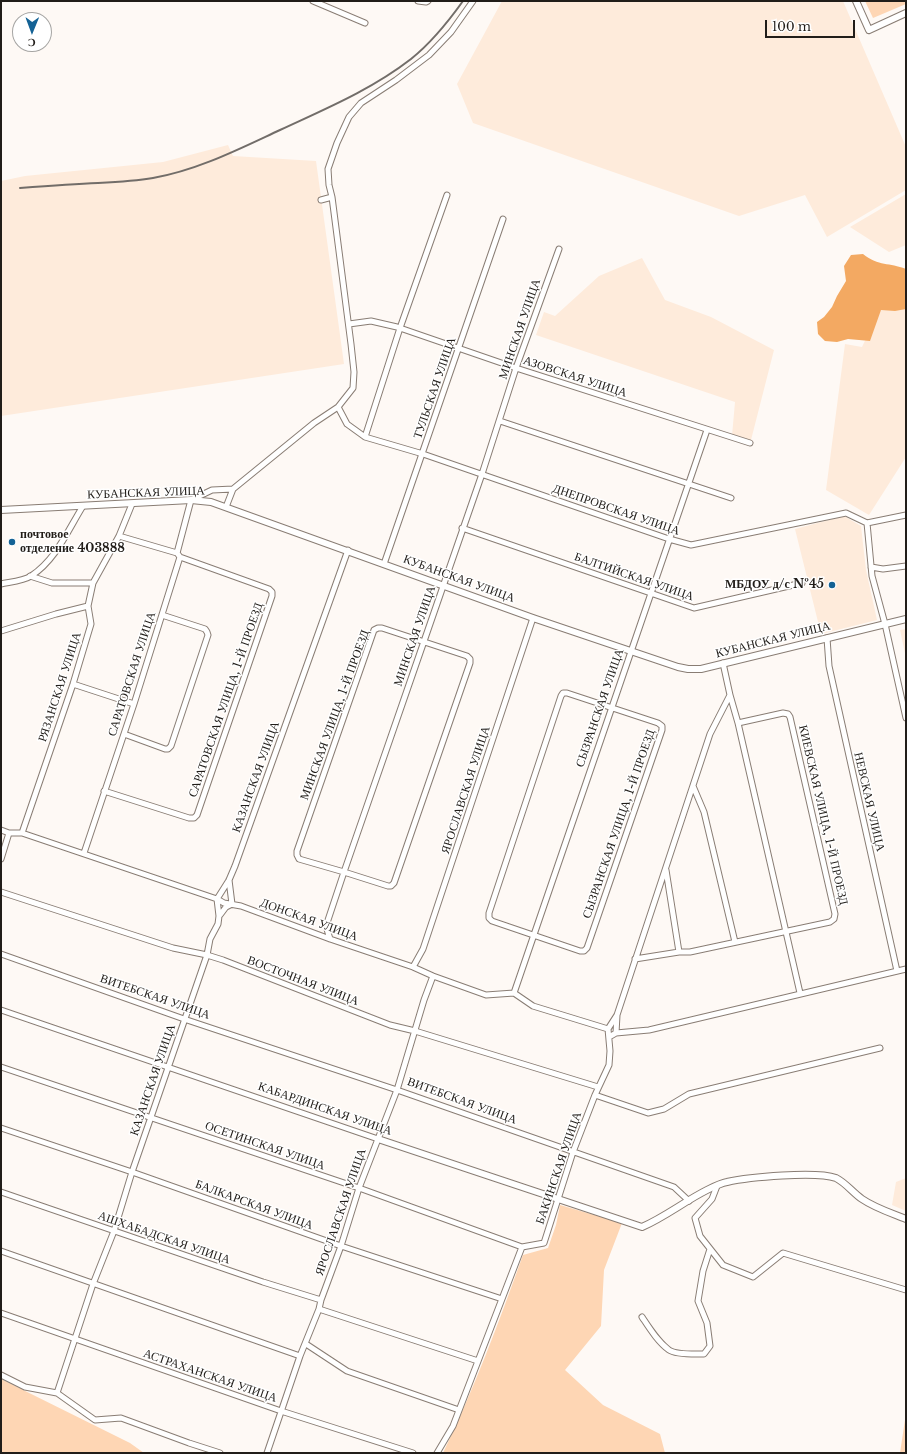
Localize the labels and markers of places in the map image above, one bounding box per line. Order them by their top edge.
place label: почтовое отделение 403888 [20,528,125,556]
marker: почтовое отделение 403888 [7,537,17,547]
place label: МБДОУ д/с №45 [725,578,824,592]
marker: МБДОУ д/с №45 [827,580,837,590]

